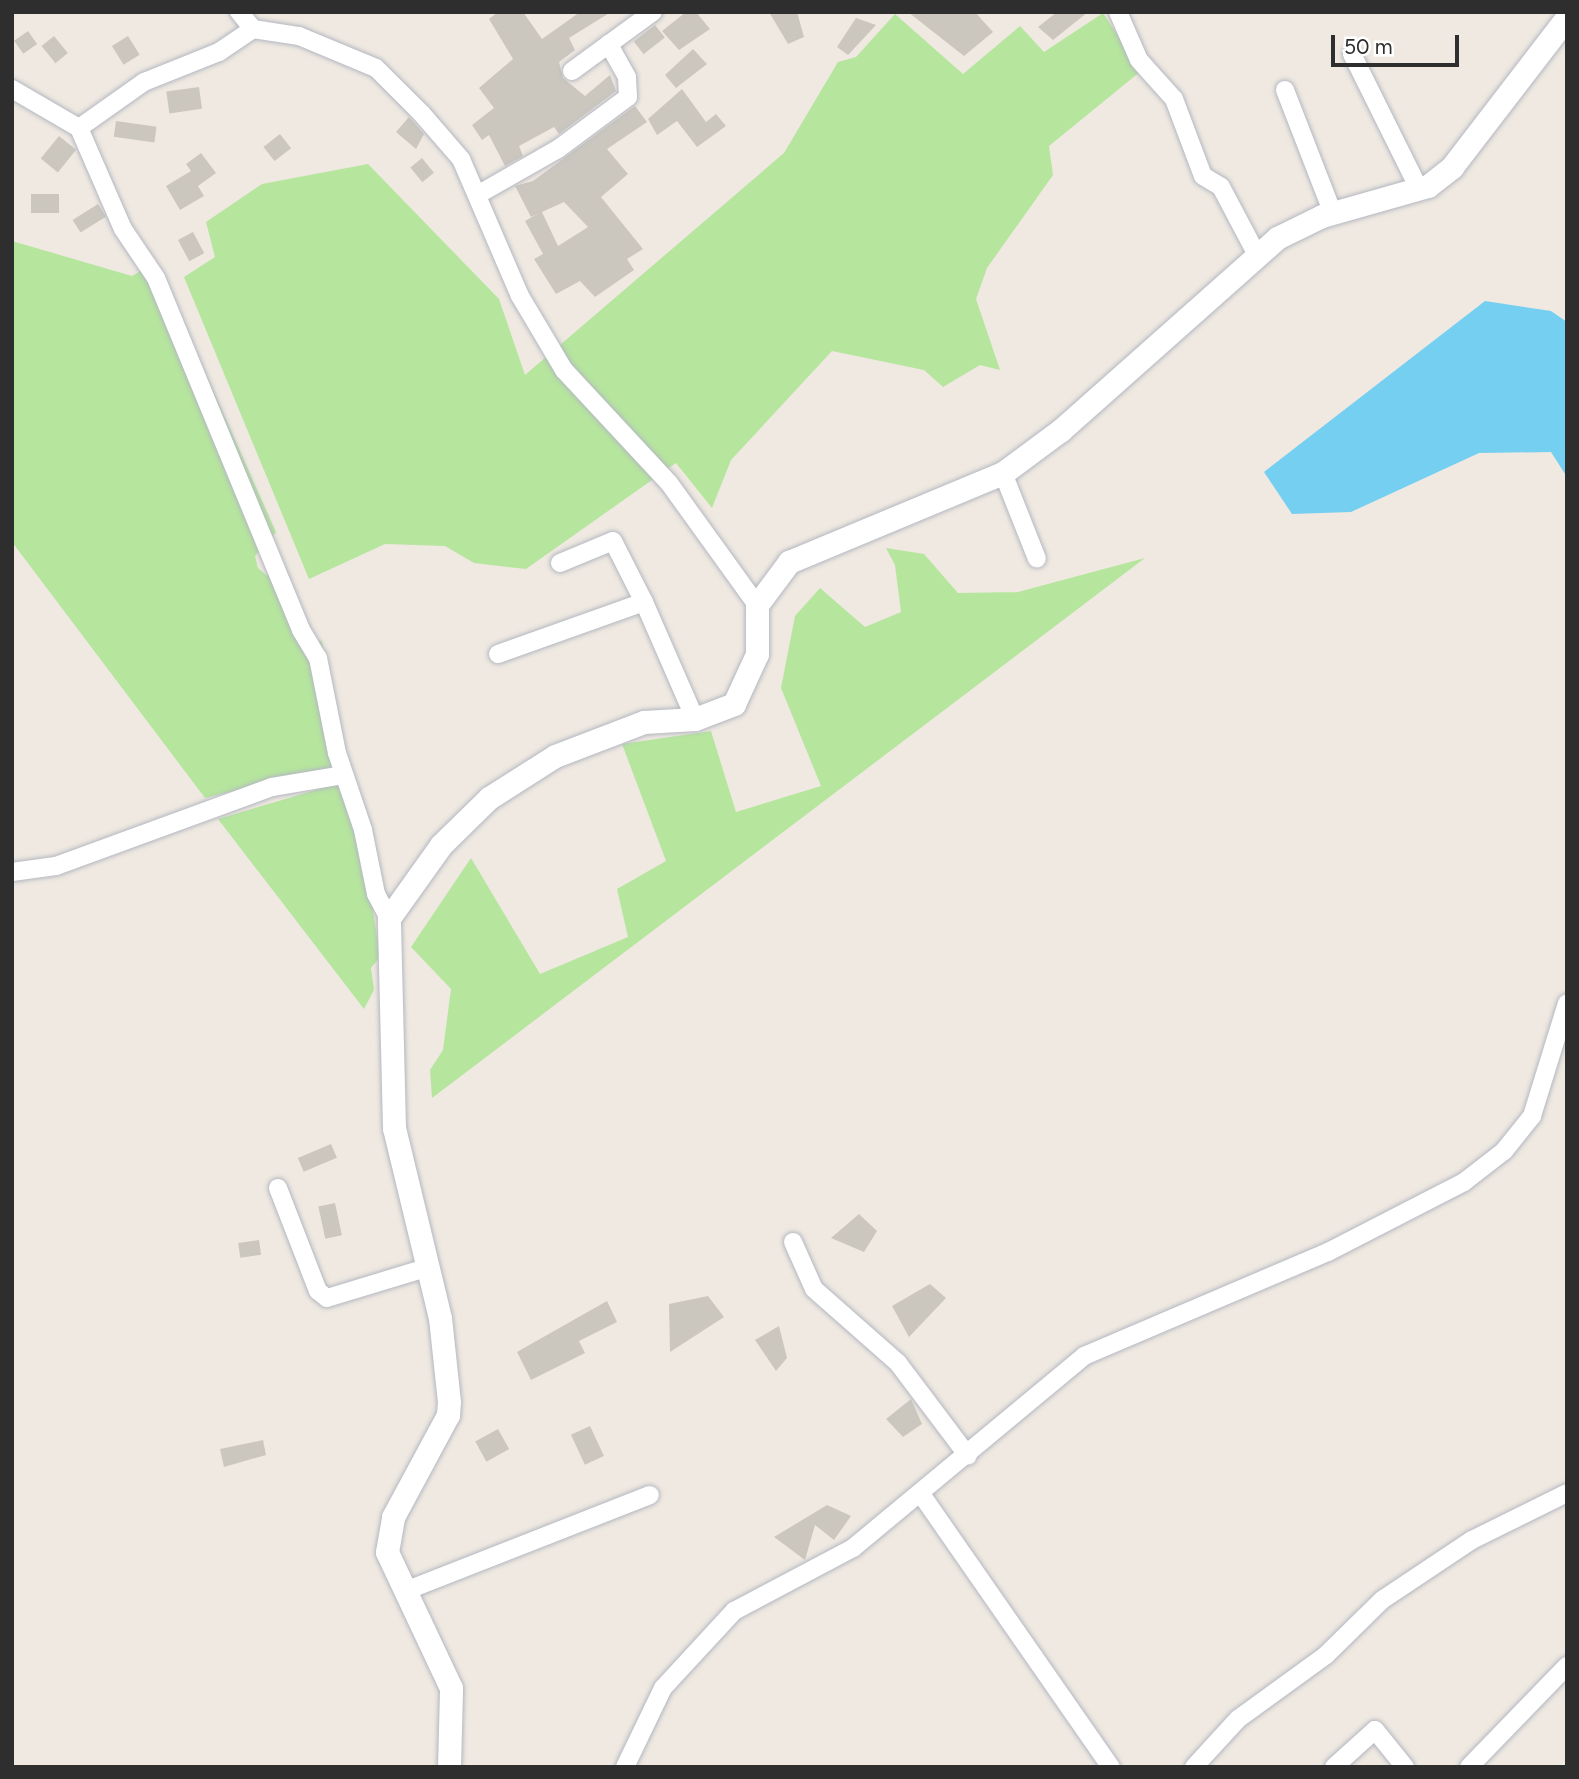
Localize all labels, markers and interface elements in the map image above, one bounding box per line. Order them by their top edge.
scale bar [1334,21,1462,65]
text: 50 m [1344,34,1393,59]

